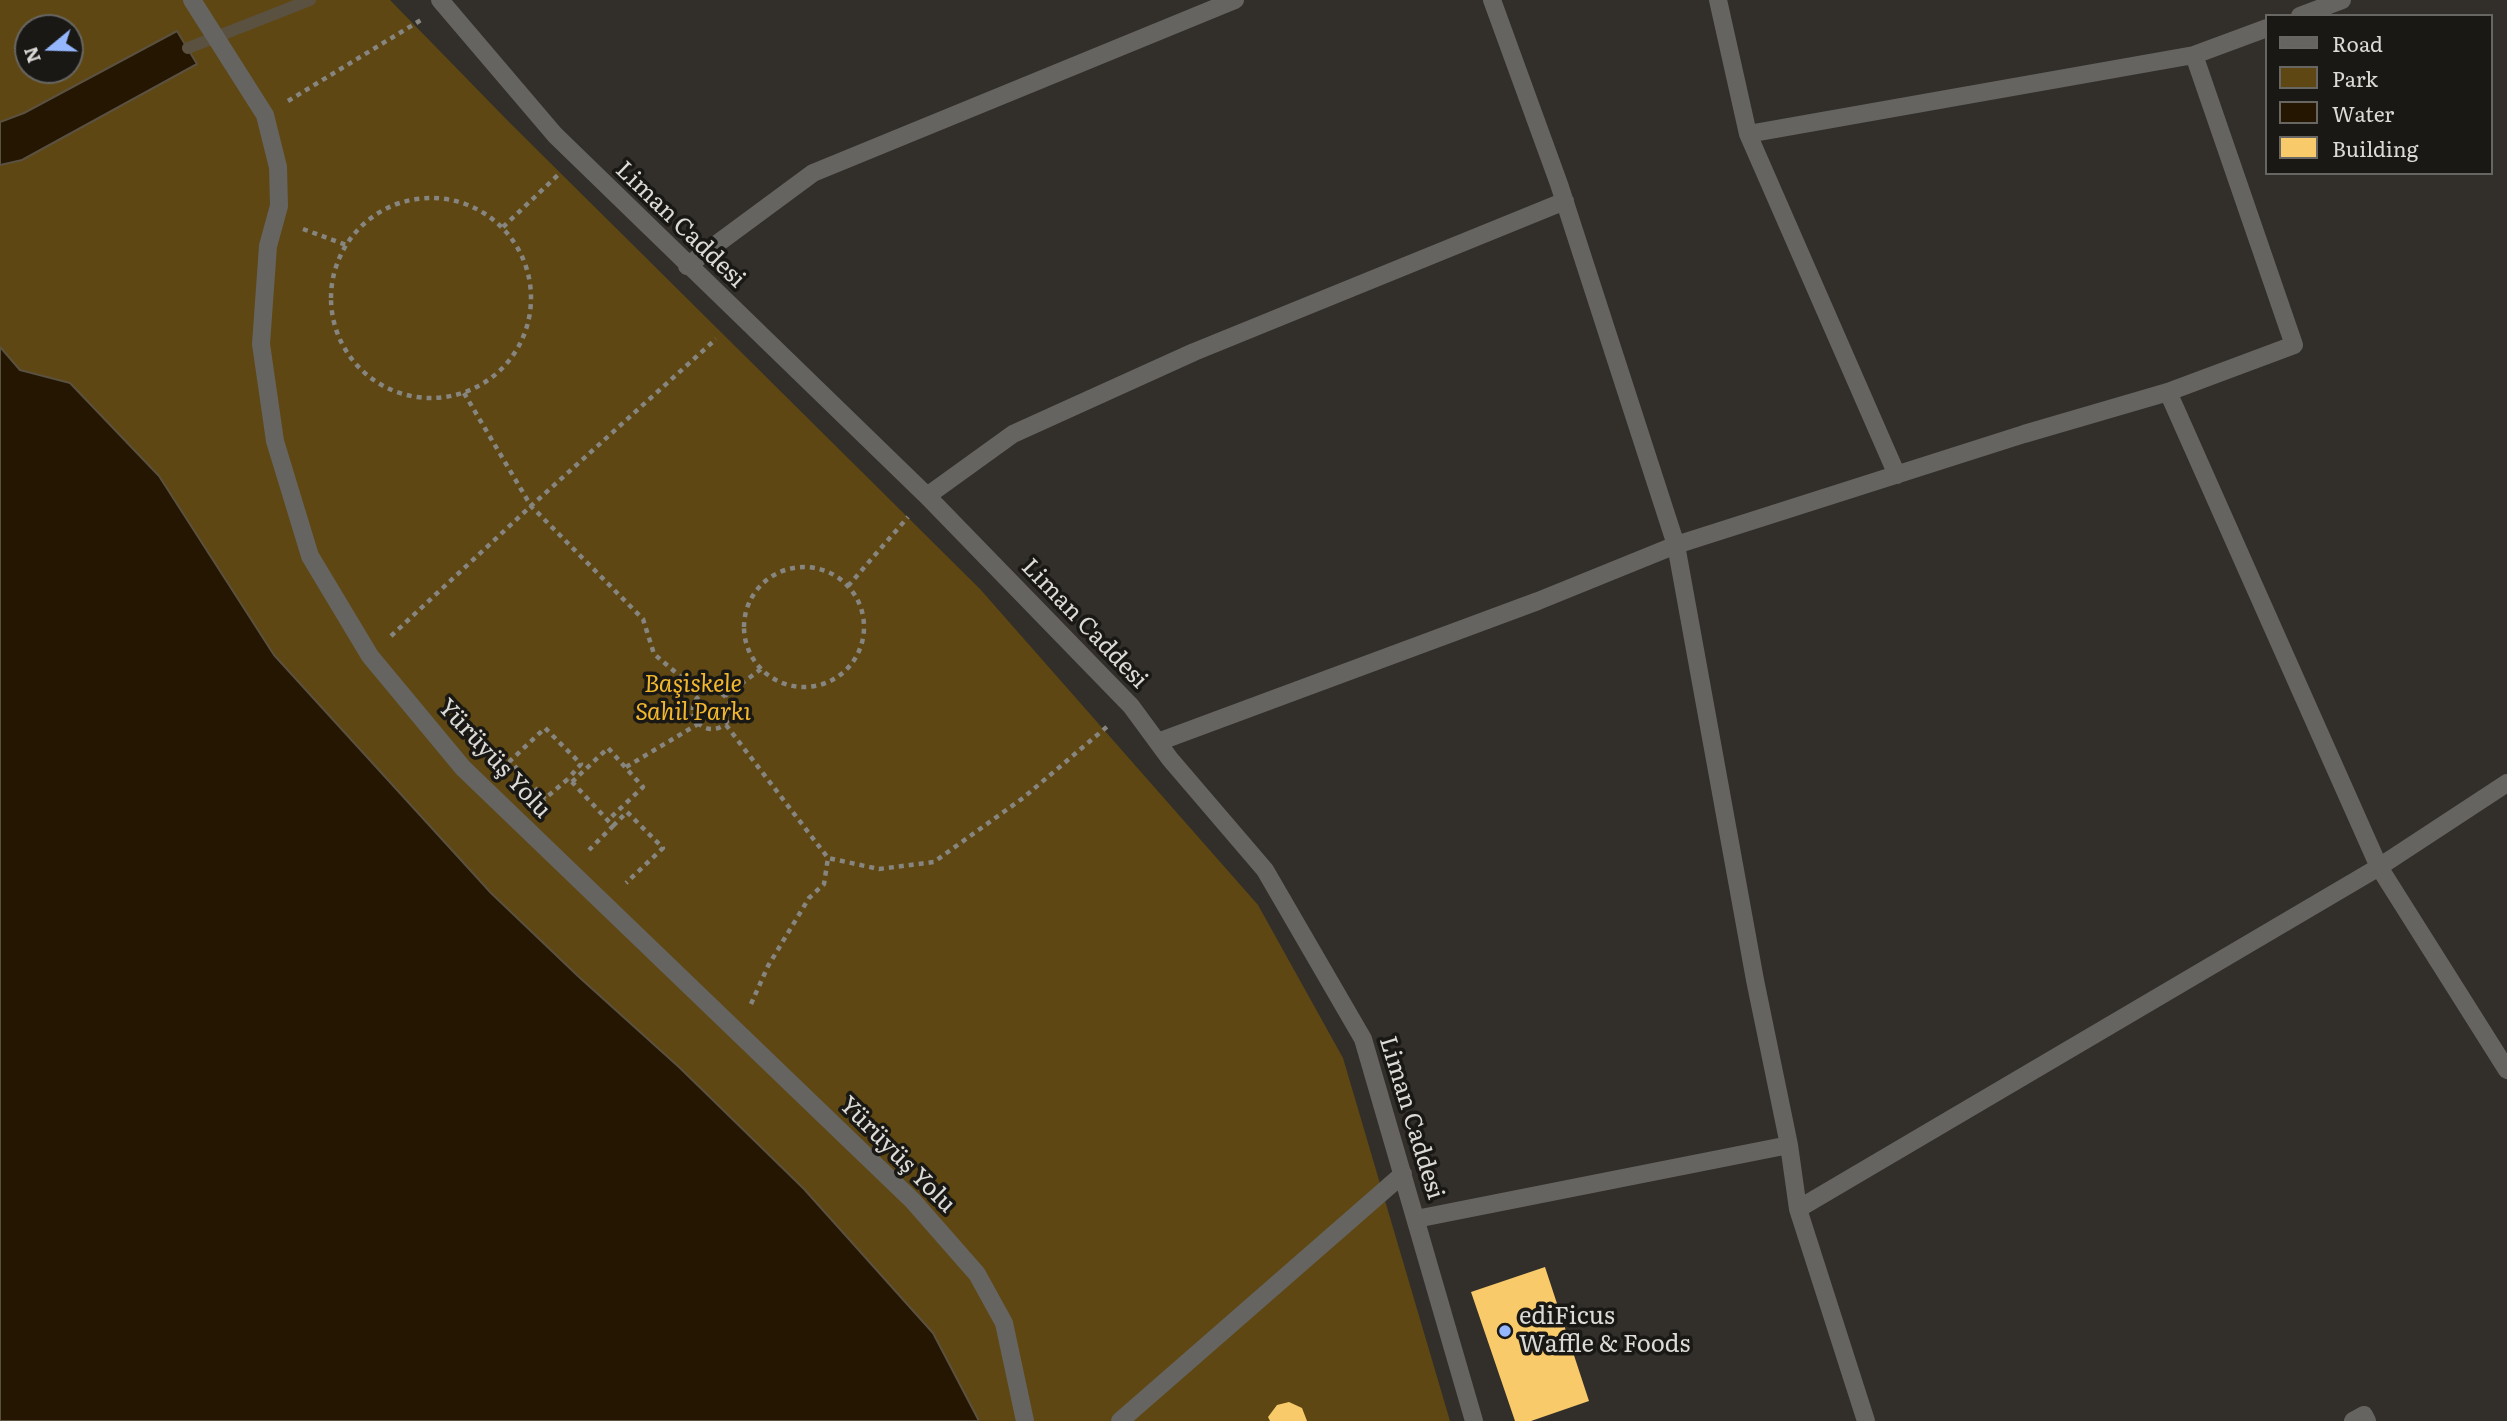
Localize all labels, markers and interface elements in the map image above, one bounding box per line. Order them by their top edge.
north arrow [14,14,84,84]
legend [2266,14,2493,175]
text: Road [2332,27,2383,58]
text: N [15,43,47,67]
text: Park [2332,62,2378,93]
text: Water [2332,97,2394,128]
text: Building [2332,132,2418,163]
street label: Liman Caddesi [609,156,751,294]
street label: Liman Caddesi [1015,553,1153,695]
park label: Başiskele Sahil Parkı [635,671,751,727]
street label: Yürüyüş Yolu [431,693,557,825]
street label: Liman Caddesi [1373,1033,1449,1203]
street label: Yürüyüş Yolu [833,1091,961,1219]
place label: ediFicus Waffle & Foods [1519,1303,1690,1359]
marker: ediFicus Waffle & Foods [1497,1323,1513,1339]

